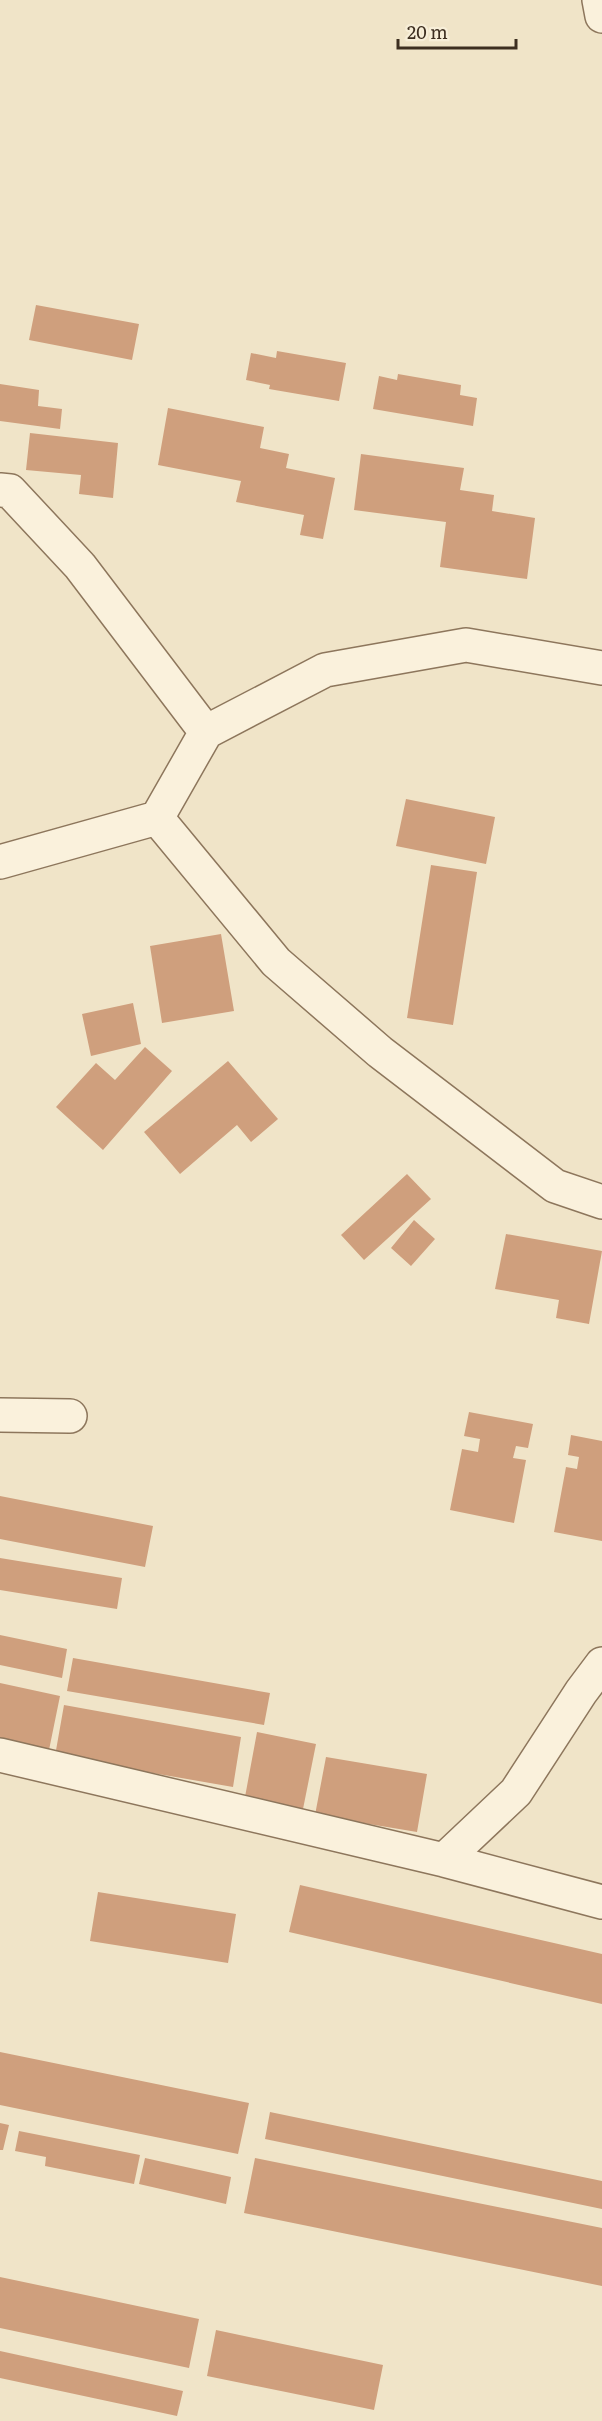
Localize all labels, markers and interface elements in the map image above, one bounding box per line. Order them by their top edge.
scale bar [398,12,516,50]
text: 20 m [407,18,448,45]

